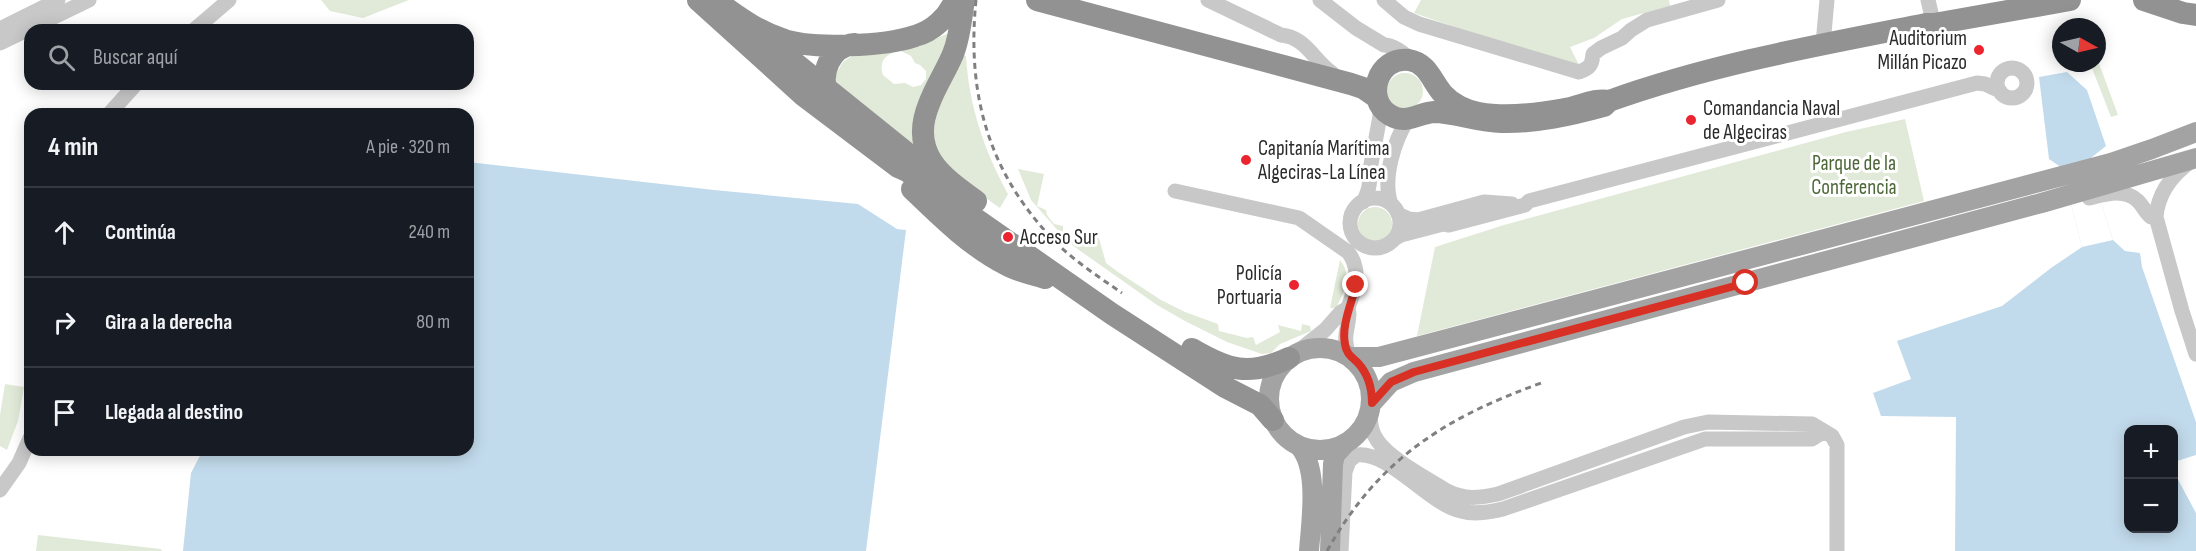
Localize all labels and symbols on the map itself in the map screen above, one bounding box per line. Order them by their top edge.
north arrow [2052,18,2106,72]
place label: Auditorium Millán Picazo [1877,26,1967,75]
marker: Auditorium Millán Picazo [1972,43,1986,57]
place label: Comandancia Naval de Algeciras [1703,96,1840,145]
marker: Comandancia Naval de Algeciras [1684,113,1698,127]
place label: Capitanía Marítima Algeciras-La Línea [1257,136,1390,185]
park label: Parque de la Conferencia [1811,151,1897,200]
marker: Capitanía Marítima Algeciras-La Línea [1239,153,1253,167]
place label: Acceso Sur [1019,225,1098,250]
marker: Acceso Sur [1001,230,1015,244]
place label: Policía Portuaria [1217,261,1282,310]
route start [1732,269,1758,295]
route end [1342,271,1368,297]
marker: Policía Portuaria [1287,278,1301,292]

